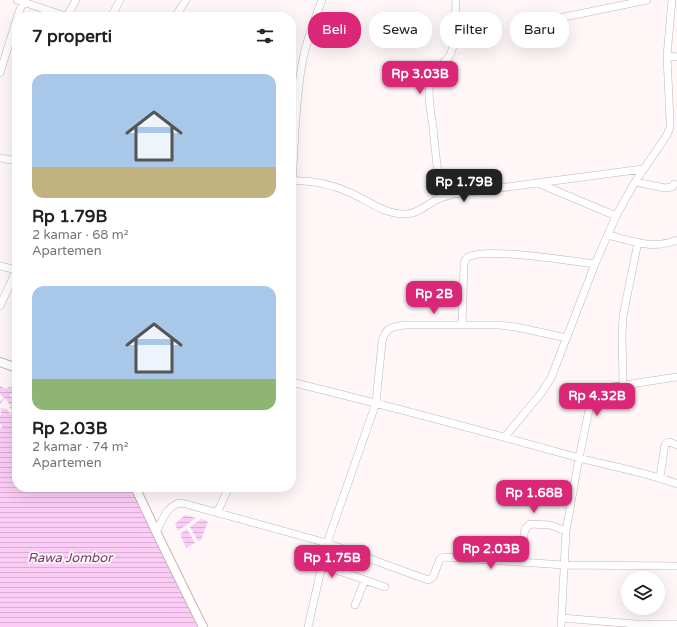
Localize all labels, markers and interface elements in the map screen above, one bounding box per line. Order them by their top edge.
chip: Beli [308,12,361,48]
chip: Sewa [369,12,432,48]
chip: Filter [440,12,502,48]
chip: Baru [510,12,569,48]
icon: filters [254,25,276,47]
text: 7 properti [32,26,112,47]
pin: Rp 3.03B [379,61,461,95]
text: Rp 3.03B [391,66,449,82]
icon: home [118,100,190,172]
pin: Rp 1.79B [423,169,505,203]
text: Rp 1.79B [435,174,493,190]
text: Rp 1.79B [32,206,107,227]
text: 2 kamar · 68 m² [32,227,129,243]
text: Apartemen [32,243,102,259]
pin: Rp 2B [406,281,462,315]
text: Rp 2B [415,286,453,302]
icon: home [118,312,190,384]
pin: Rp 4.32B [556,383,638,417]
text: Rp 4.32B [568,388,626,404]
text: Rp 2.03B [32,418,107,439]
text: 2 kamar · 74 m² [32,439,129,455]
text: Apartemen [32,455,102,471]
pin: Rp 1.68B [493,480,575,514]
text: Rp 1.68B [505,485,563,501]
pin: Rp 2.03B [450,536,532,570]
text: Rp 2.03B [462,541,520,557]
pin: Rp 1.75B [291,545,373,579]
water label: Rawa Jombor [28,550,114,566]
text: Rp 1.75B [303,550,361,566]
map controls [621,571,665,615]
button: layers [621,571,665,615]

